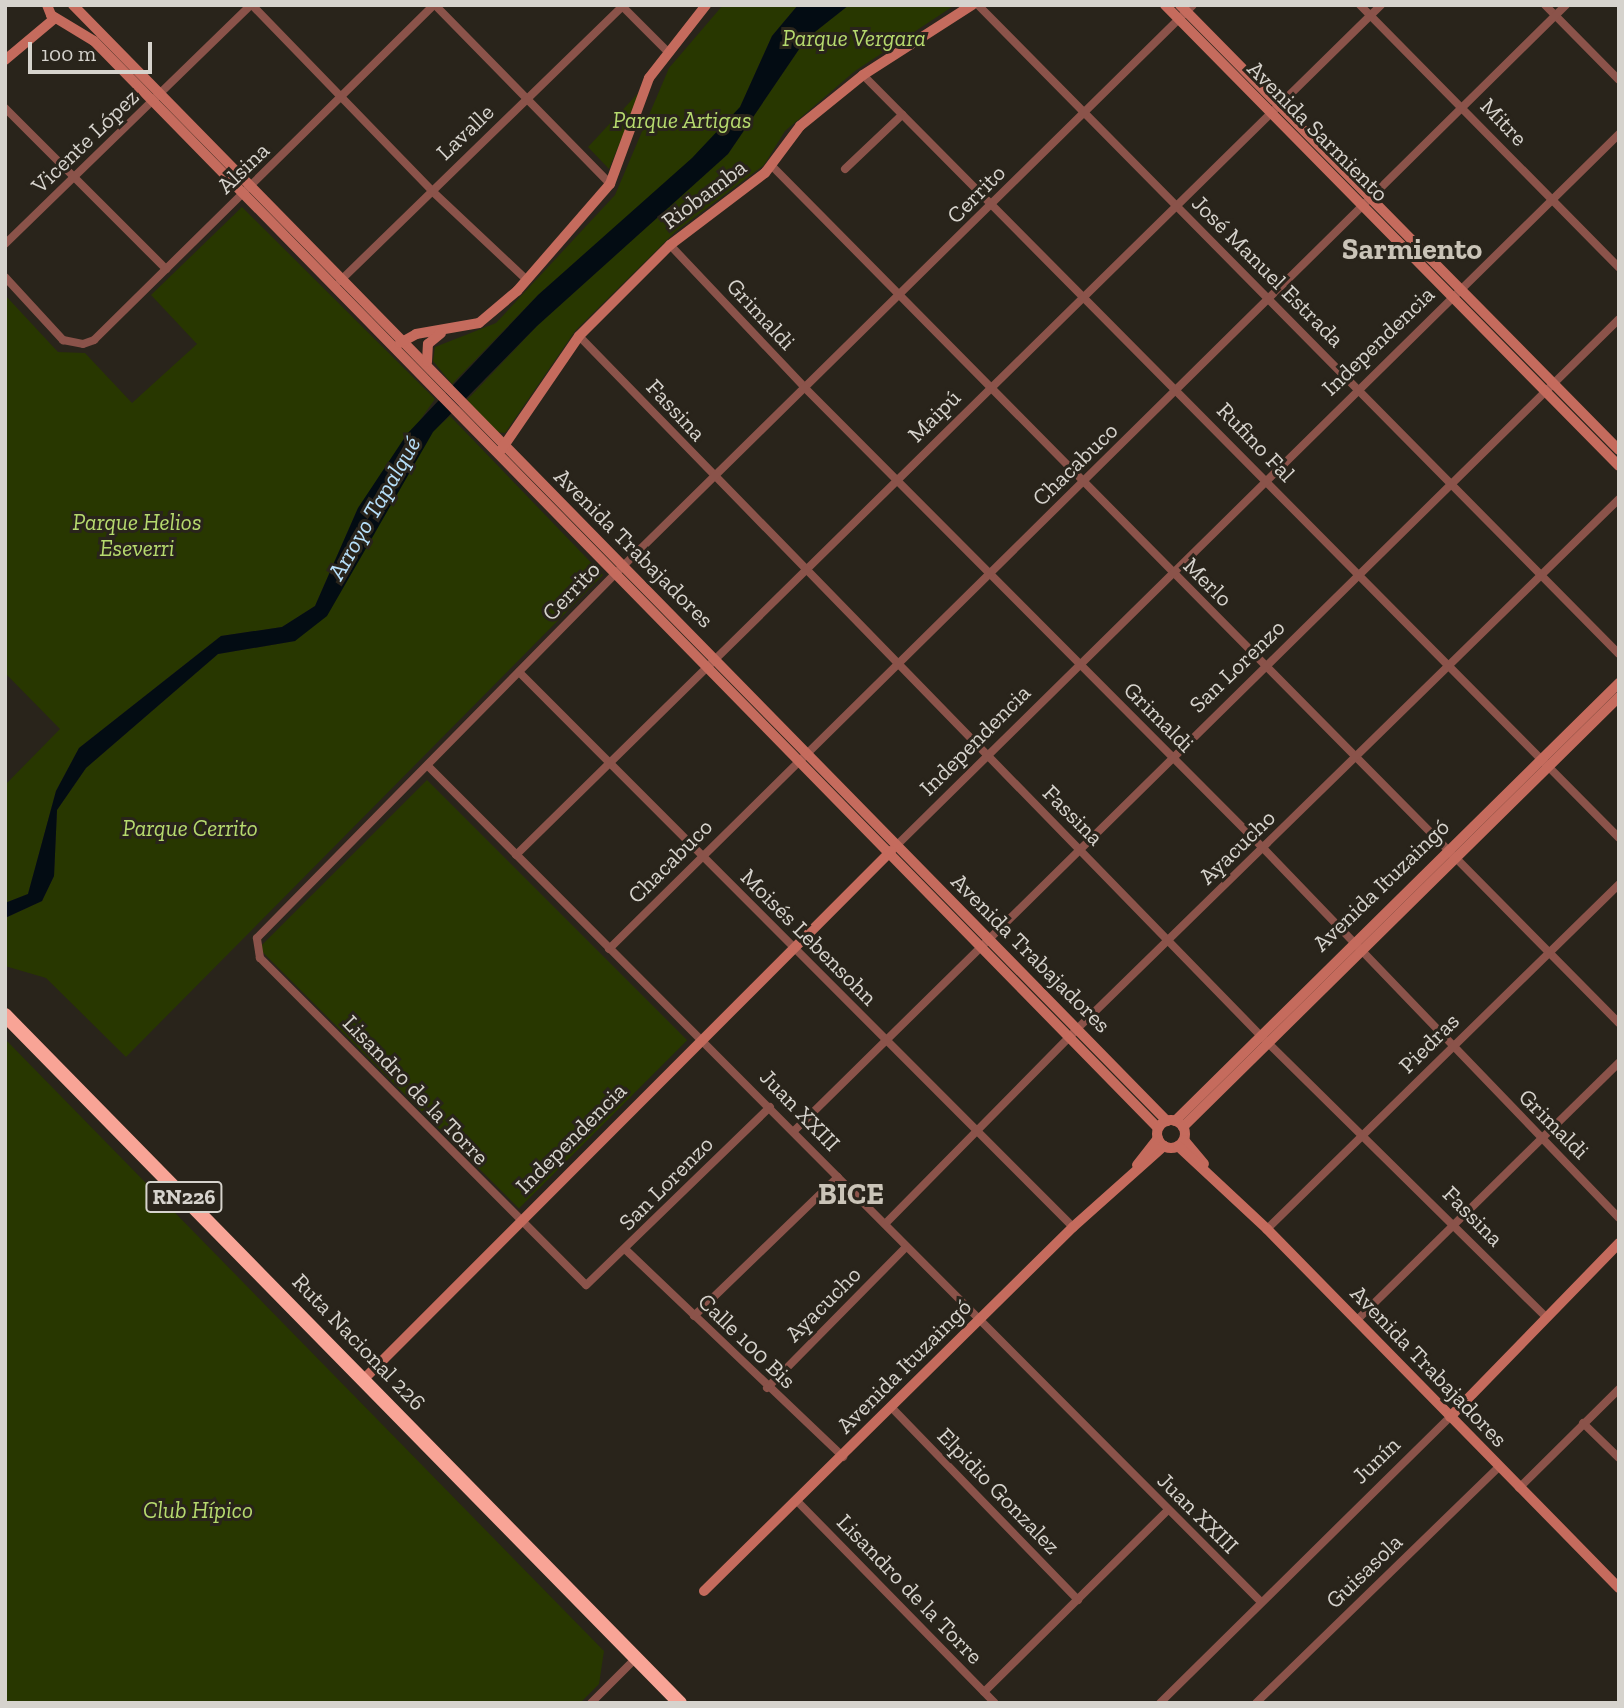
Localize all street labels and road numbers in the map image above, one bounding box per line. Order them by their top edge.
street label: Avenida Sarmiento [1242,55,1394,207]
street label: Vicente López [26,83,144,199]
street label: Mitre [1475,92,1533,152]
street label: Lavalle [431,98,499,166]
street label: Alsina [211,137,275,199]
street label: Riobamba [656,153,752,235]
street label: Cerrito [941,159,1011,229]
street label: José Manuel Estrada [1186,189,1350,353]
street label: Grimaldi [721,272,801,356]
street label: Independencia [1316,281,1440,401]
street label: Fassina [640,373,712,447]
street label: Maipú [902,384,966,448]
street label: Rufino Fal [1211,396,1301,488]
street label: Chacabuco [1027,416,1123,512]
street label: Avenida Trabajadores [548,462,720,634]
street label: Merlo [1178,552,1238,612]
street label: Cerrito [536,556,606,626]
street label: San Lorenzo [1183,614,1291,718]
street label: Grimaldi [1118,676,1200,758]
street label: Independencia [914,679,1036,801]
street label: Fassina [1037,779,1109,851]
street label: Ayacucho [1193,804,1281,890]
street label: Chacabuco [622,813,718,909]
street label: Avenida Ituzaingó [1307,813,1455,957]
street label: Moisés Lebensohn [735,863,883,1011]
street label: Avenida Trabajadores [945,867,1117,1039]
street label: Piedras [1393,1007,1465,1079]
street label: Lisandro de la Torre [337,1009,495,1171]
street label: Juan XXIII [754,1063,846,1157]
street label: Independencia [510,1077,632,1199]
street label: Grimaldi [1513,1083,1595,1165]
street label: San Lorenzo [613,1130,719,1236]
road number: RN226 [144,1180,224,1214]
street label: Fassina [1437,1180,1509,1252]
street label: Ayacucho [779,1260,867,1348]
street label: Ruta Nacional 226 [287,1268,431,1416]
street label: Avenida Trabajadores [1345,1279,1513,1453]
street label: Calle 100 Bis [692,1288,802,1394]
street label: Avenida Ituzaingó [831,1293,977,1439]
street label: Elpidio Gonzalez [932,1422,1066,1560]
street label: Junín [1346,1431,1406,1489]
street label: Juan XXIII [1152,1467,1244,1559]
street label: Lisandro de la Torre [831,1508,989,1670]
street label: Guisasola [1320,1528,1408,1614]

